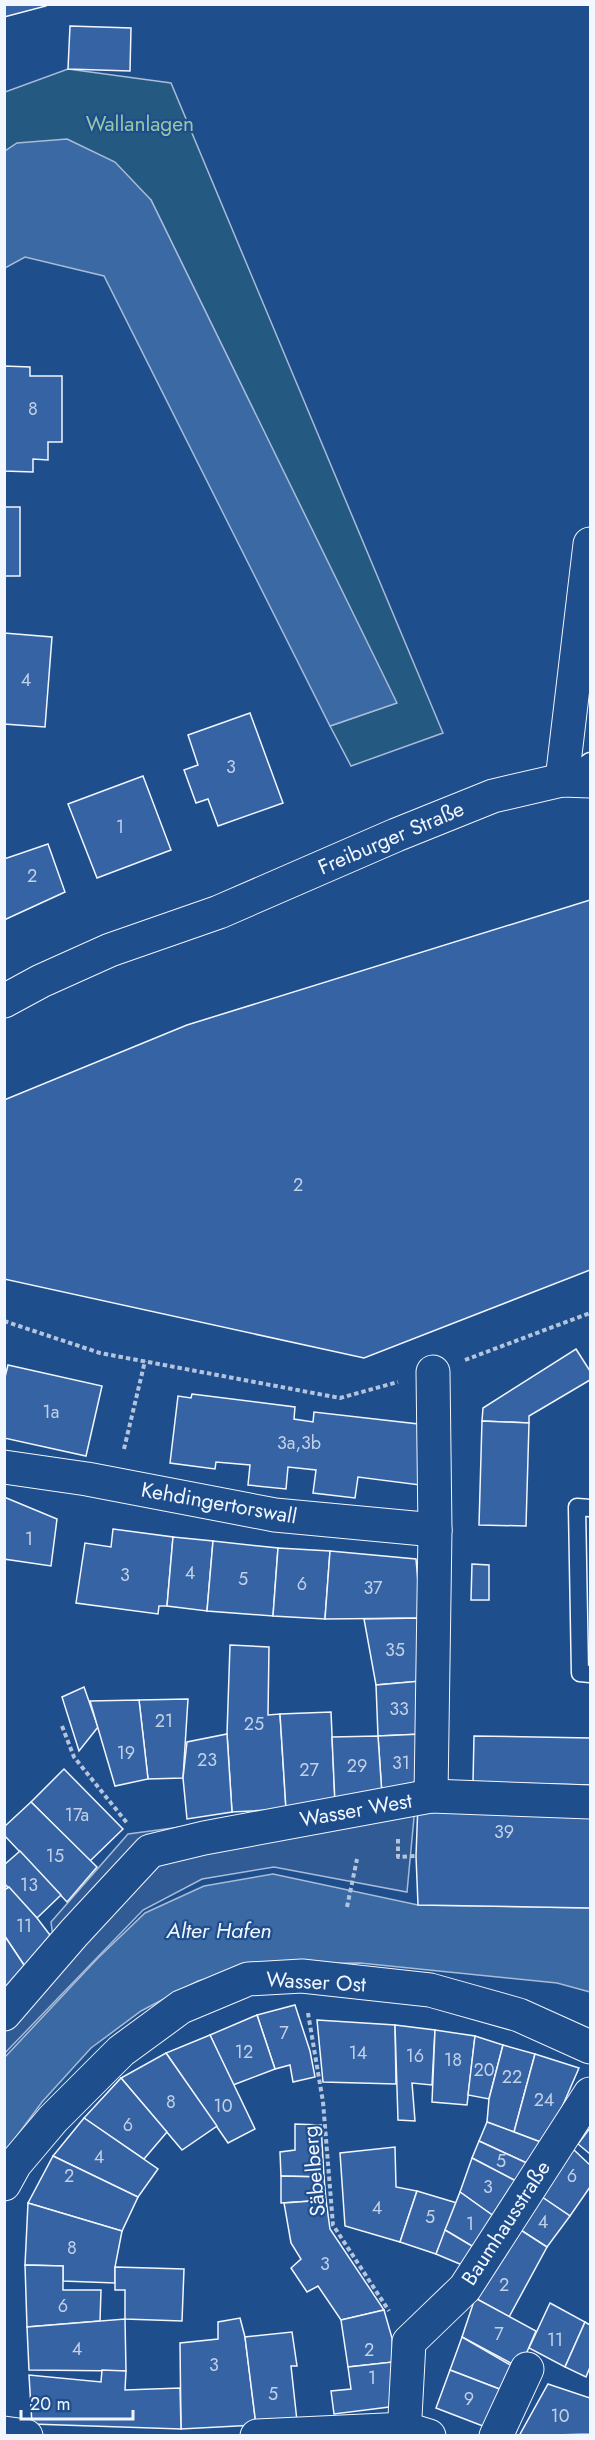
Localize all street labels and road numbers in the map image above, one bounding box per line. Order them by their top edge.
street label: Freiburger Straße [313,794,469,882]
street label: Kehdingertorswall [139,1475,299,1531]
street label: Wasser West [298,1785,414,1835]
street label: Wasser Ost [265,1964,367,2000]
street label: Säbelberg [295,2124,333,2218]
street label: Baumhausstraße [454,2155,558,2291]

